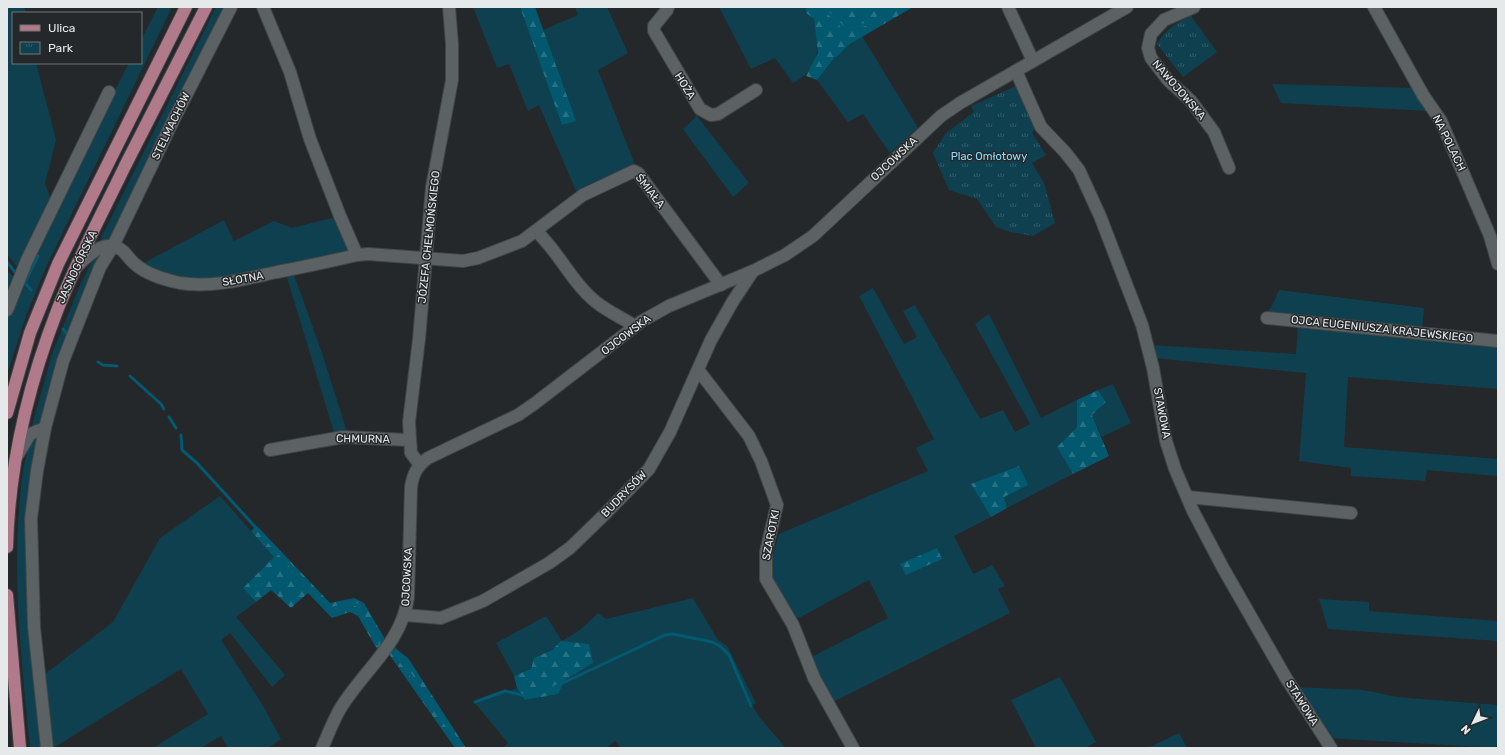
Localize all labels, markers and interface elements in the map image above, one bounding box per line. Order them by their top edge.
legend [12,12,142,64]
text: Ulica [48,21,75,35]
text: Park [48,41,74,55]
street label: NAWOJOWSKA [1150,58,1209,123]
street label: HOŻA [672,70,699,102]
street label: STELMACHÓW [149,90,193,162]
street label: NA POLACH [1430,113,1468,173]
street label: OJCOWSKA [868,134,920,184]
park label: Plac Omłotowy [951,150,1027,163]
street label: JÓZEFA CHEŁMOŃSKIEGO [416,170,442,304]
street label: ŚMIAŁA [633,171,668,211]
street label: JASNOGÓRSKA [54,228,100,306]
street label: SŁOTNA [221,269,265,289]
street label: OJCOWSKA [599,312,654,358]
street label: OJCA EUGENIUSZA KRAJEWSKIEGO [1290,313,1474,345]
street label: STAWOWA [1151,387,1173,440]
street label: CHMURNA [336,432,391,446]
street label: BUDRYSÓW [599,468,649,520]
street label: SZAROTKI [760,509,782,561]
street label: OJCOWSKA [399,547,415,607]
street label: STAWOWA [1283,678,1321,729]
north arrow [1453,703,1493,743]
text: N [1459,722,1474,737]

